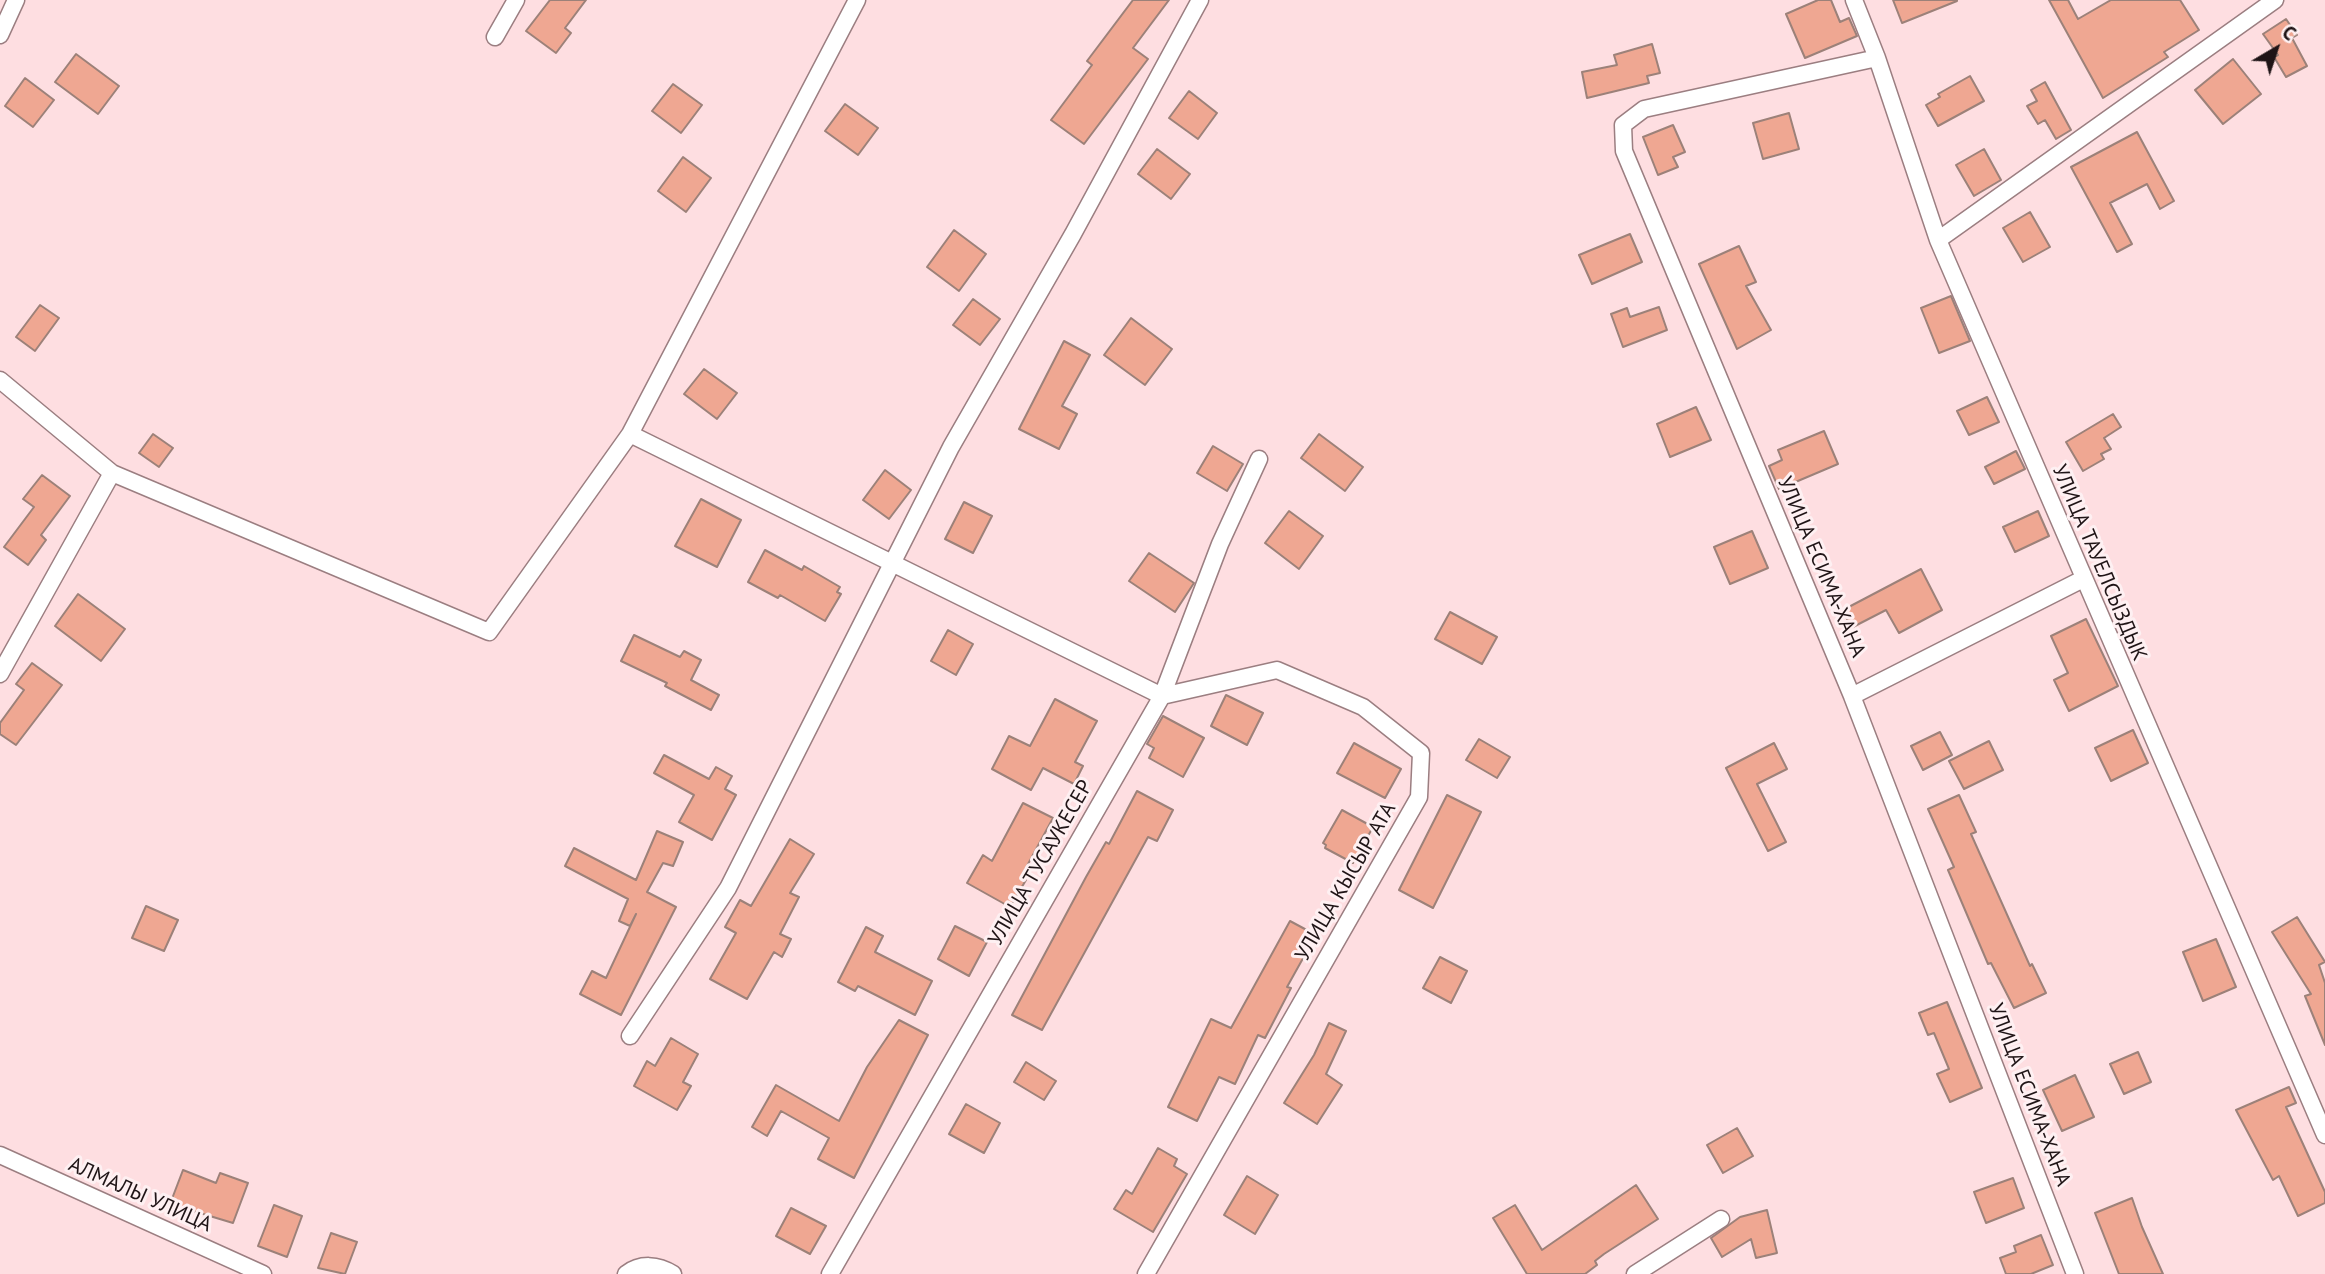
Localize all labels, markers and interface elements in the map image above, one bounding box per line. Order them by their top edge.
north arrow [2241,14,2311,84]
text: С [2278,20,2301,45]
street label: УЛИЦА ТАУЕЛСЫЗДЫК [2046,461,2152,665]
street label: УЛИЦА ЕСИМА-ХАНА [1772,473,1870,661]
street label: УЛИЦА ТУСАУКЕСЕР [983,776,1099,950]
street label: УЛИЦА КЫСЫР АТА [1290,798,1402,966]
street label: УЛИЦА ЕСИМА-ХАНА [1983,1000,2075,1190]
street label: АЛМАЛЫ УЛИЦА [65,1152,215,1238]

